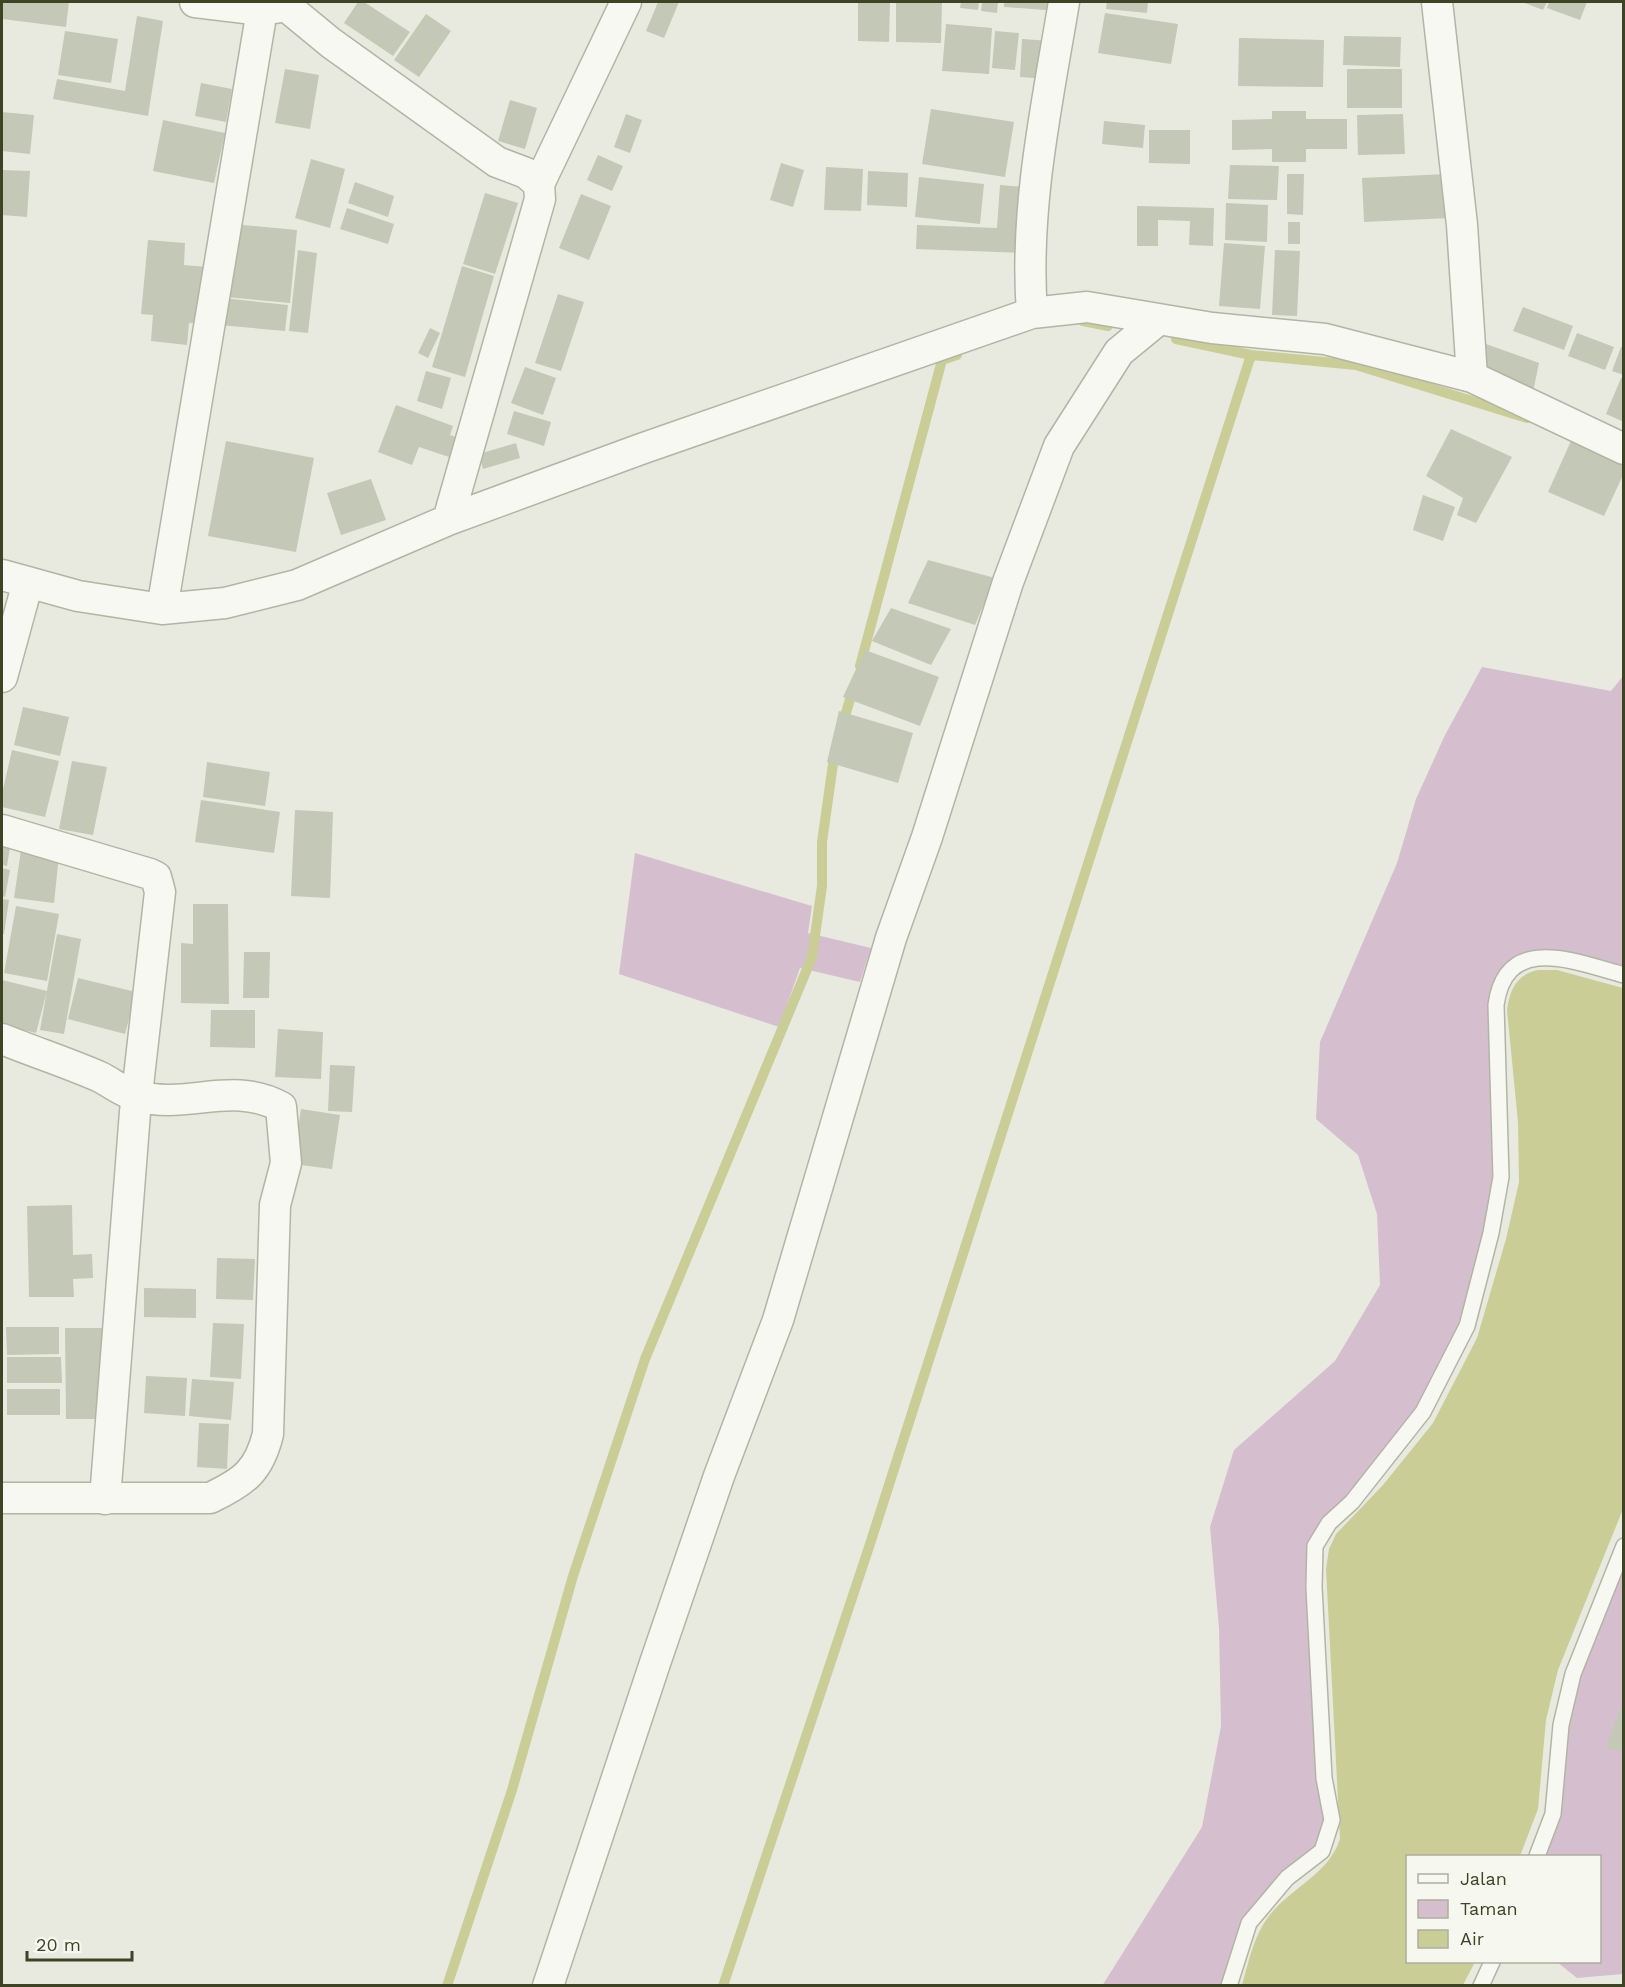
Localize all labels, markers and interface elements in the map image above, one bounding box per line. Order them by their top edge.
legend [1406,1855,1601,1963]
text: Jalan [1460,1868,1507,1889]
text: Taman [1460,1898,1518,1919]
scale bar [27,1924,132,1962]
text: Air [1460,1928,1484,1949]
text: 20 m [36,1934,81,1955]

